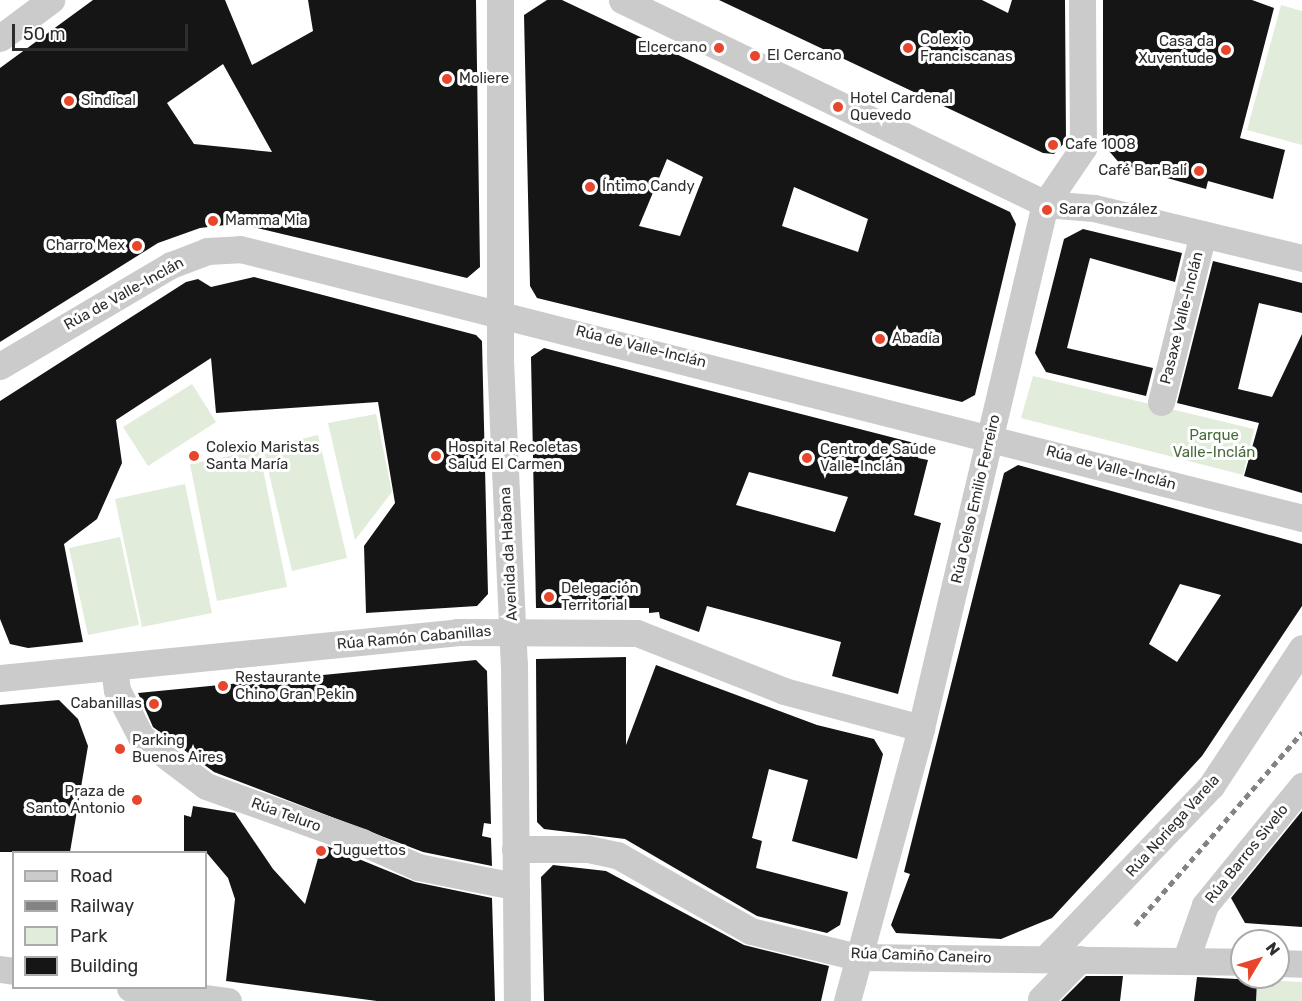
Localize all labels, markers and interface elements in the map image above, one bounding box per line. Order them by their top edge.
scale bar [15,12,190,50]
text: 50 m [23,23,66,45]
place label: Colexio Franciscanas [920,30,1013,65]
place label: Casa da Xuventude [1138,32,1214,67]
place label: Elcercano [638,39,707,57]
marker: Elcercano [712,41,726,55]
marker: Colexio Franciscanas [901,41,915,55]
marker: Casa da Xuventude [1219,43,1233,57]
place label: El Cercano [767,47,842,65]
marker: El Cercano [748,49,762,63]
place label: Moliere [459,70,509,88]
marker: Moliere [440,72,454,86]
place label: Hotel Cardenal Quevedo [850,89,953,124]
place label: Sindical [81,92,136,110]
marker: Sindical [62,94,76,108]
marker: Hotel Cardenal Quevedo [831,100,845,114]
place label: Cafe 1008 [1065,136,1136,154]
marker: Cafe 1008 [1046,138,1060,152]
place label: Café Bar Bali [1098,162,1187,180]
marker: Café Bar Bali [1192,164,1206,178]
place label: Íntimo Candy [602,178,695,196]
marker: Íntimo Candy [583,180,597,194]
place label: Sara González [1059,201,1158,219]
marker: Sara González [1040,203,1054,217]
place label: Mamma Mia [225,212,308,230]
marker: Mamma Mia [206,214,220,228]
place label: Charro Mex [46,237,125,255]
marker: Charro Mex [130,239,144,253]
street label: Pasaxe Valle-Inclán [1157,250,1207,386]
street label: Rúa de Valle-Inclán [61,254,187,334]
street label: Rúa de Valle-Inclán [574,322,708,372]
place label: Abadía [892,330,940,348]
marker: Abadía [873,332,887,346]
street label: Rúa Celso Emilio Ferreiro [948,413,1004,585]
park label: Parque Valle-Inclán [1173,426,1255,461]
place label: Colexio Maristas Santa María [206,438,319,473]
place label: Hospital Recoletas Salud El Carmen [448,438,578,473]
place label: Centro de Saúde Valle-Inclán [820,440,936,475]
street label: Rúa de Valle-Inclán [1044,442,1178,494]
marker: Colexio Maristas Santa María [187,449,201,463]
marker: Hospital Recoletas Salud El Carmen [429,449,443,463]
marker: Centro de Saúde Valle-Inclán [798,449,816,467]
street label: Avenida da Habana [497,487,521,621]
place label: Delegación Territorial [561,579,639,614]
marker: Delegación Territorial [542,590,556,604]
street label: Rúa Ramón Cabanillas [336,622,492,654]
place label: Restaurante Chino Gran Pekin [235,668,354,703]
marker: Restaurante Chino Gran Pekin [216,679,230,693]
place label: Cabanillas [71,695,142,713]
marker: Cabanillas [147,697,161,711]
place label: Parking Buenos Aires [132,731,224,766]
marker: Parking Buenos Aires [113,742,127,756]
street label: Rúa Noriega Varela [1122,771,1224,881]
place label: Praza de Santo Antonio [25,782,125,817]
marker: Praza de Santo Antonio [130,793,144,807]
street label: Rúa Teluro [248,794,324,836]
street label: Rúa Barros Sivelo [1202,801,1292,907]
place label: Juguettos [333,842,406,860]
marker: Juguettos [314,844,328,858]
legend [12,851,207,989]
text: Road [70,865,113,887]
text: Railway [70,895,134,917]
text: Park [70,925,107,947]
north arrow [1230,929,1290,989]
text: N [1262,938,1284,959]
street label: Rúa Camiño Caneiro [850,945,992,967]
text: Building [70,955,138,977]

